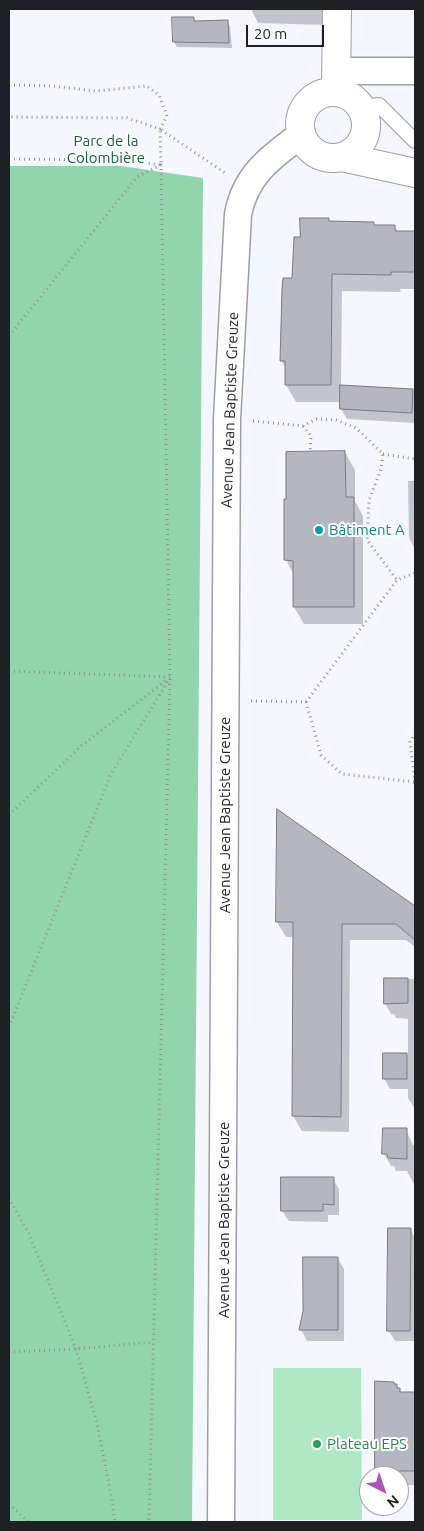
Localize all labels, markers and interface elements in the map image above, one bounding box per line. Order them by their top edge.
scale bar [249,15,326,47]
text: 20 m [254,25,287,42]
park label: Parc de la Colombière [67,132,145,167]
street label: Avenue Jean Baptiste Greuze [218,312,242,508]
place label: Bâtiment A [329,521,405,539]
marker: Bâtiment A [313,524,325,536]
street label: Avenue Jean Baptiste Greuze [216,717,234,913]
street label: Avenue Jean Baptiste Greuze [215,1122,233,1318]
place label: Plateau EPS [327,1435,407,1453]
marker: Plateau EPS [311,1438,323,1450]
north arrow [359,1466,409,1516]
text: N [384,1492,402,1511]

